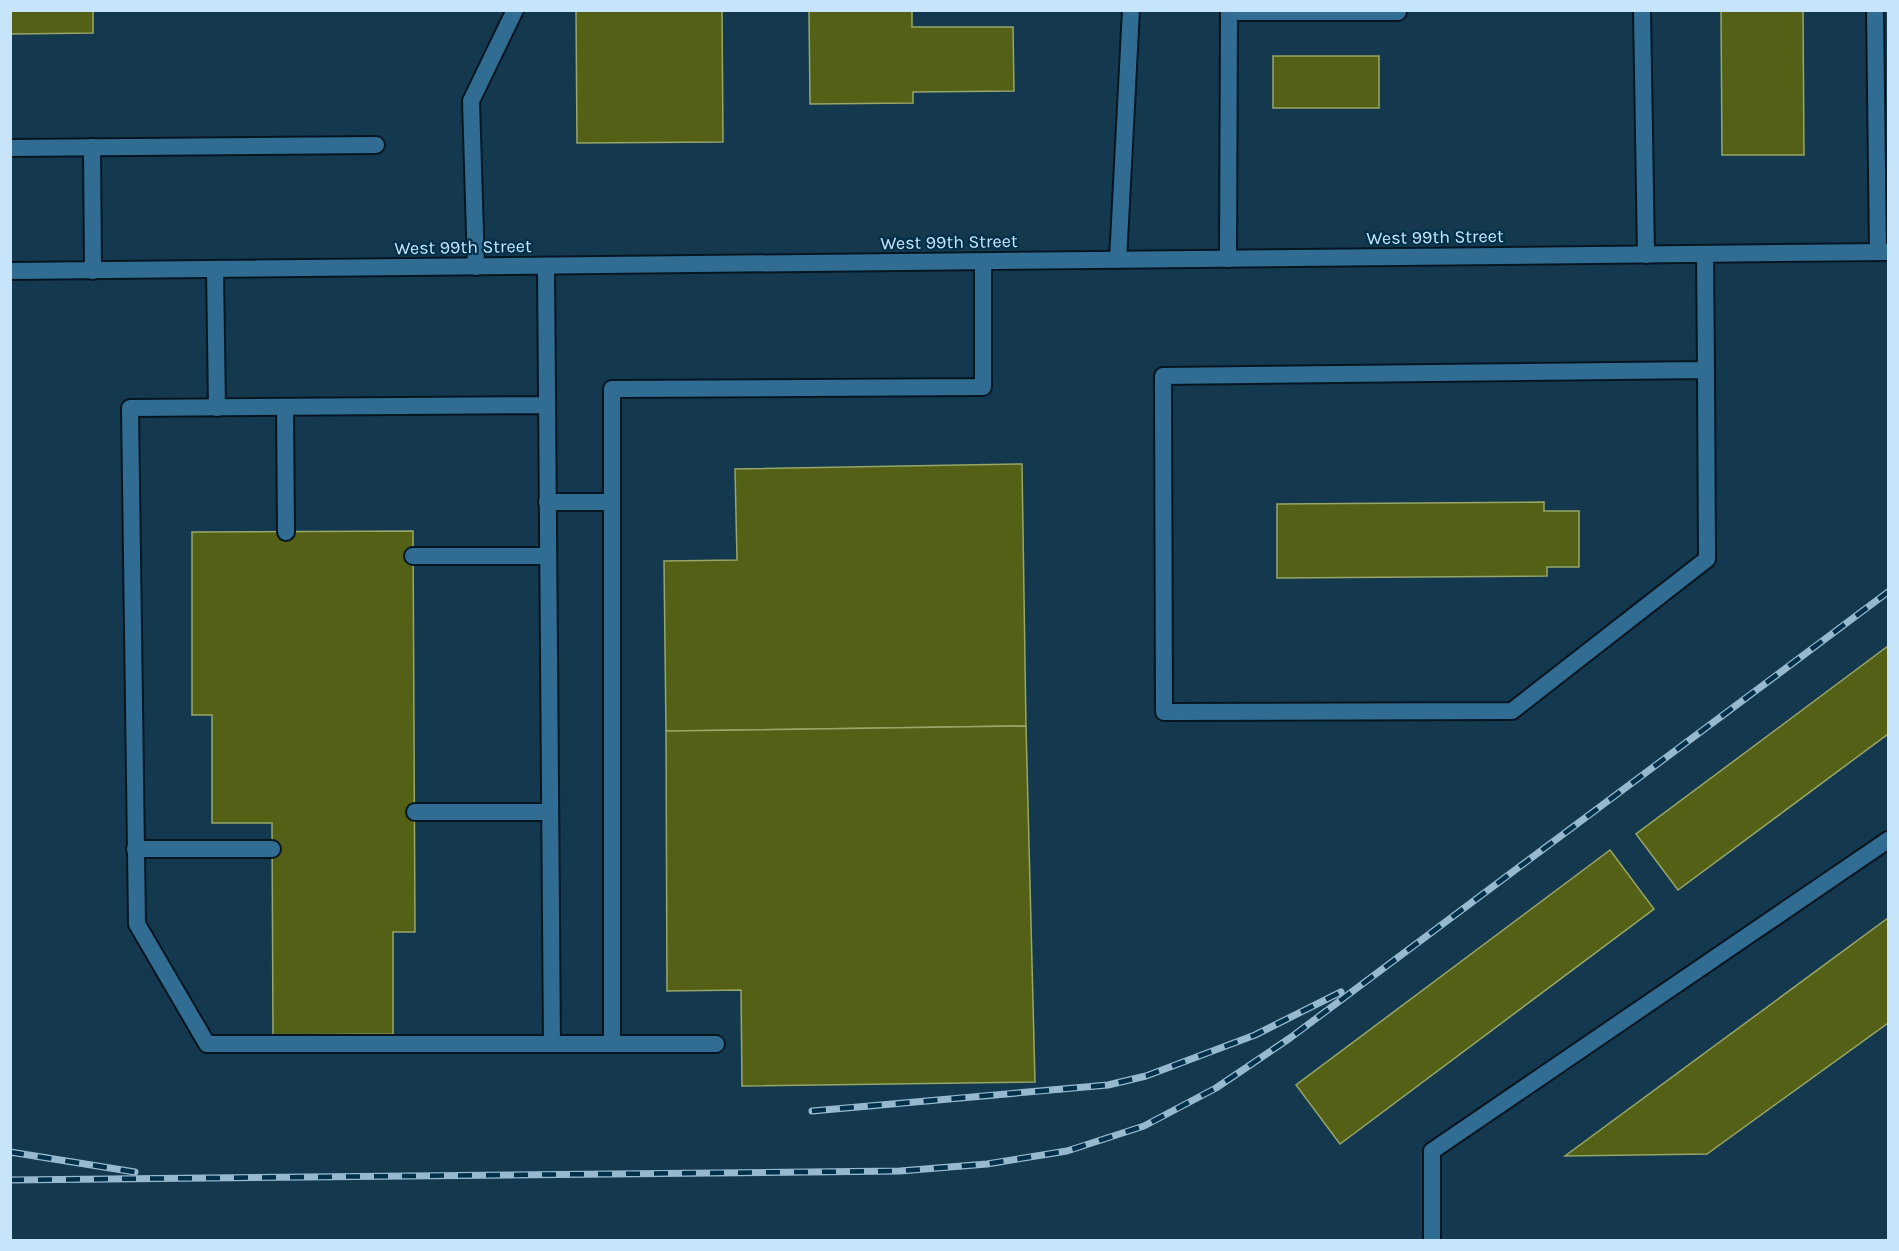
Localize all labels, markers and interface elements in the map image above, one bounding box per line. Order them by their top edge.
street label: West 99th Street [1366,225,1504,249]
street label: West 99th Street [880,230,1018,254]
street label: West 99th Street [394,235,532,259]

